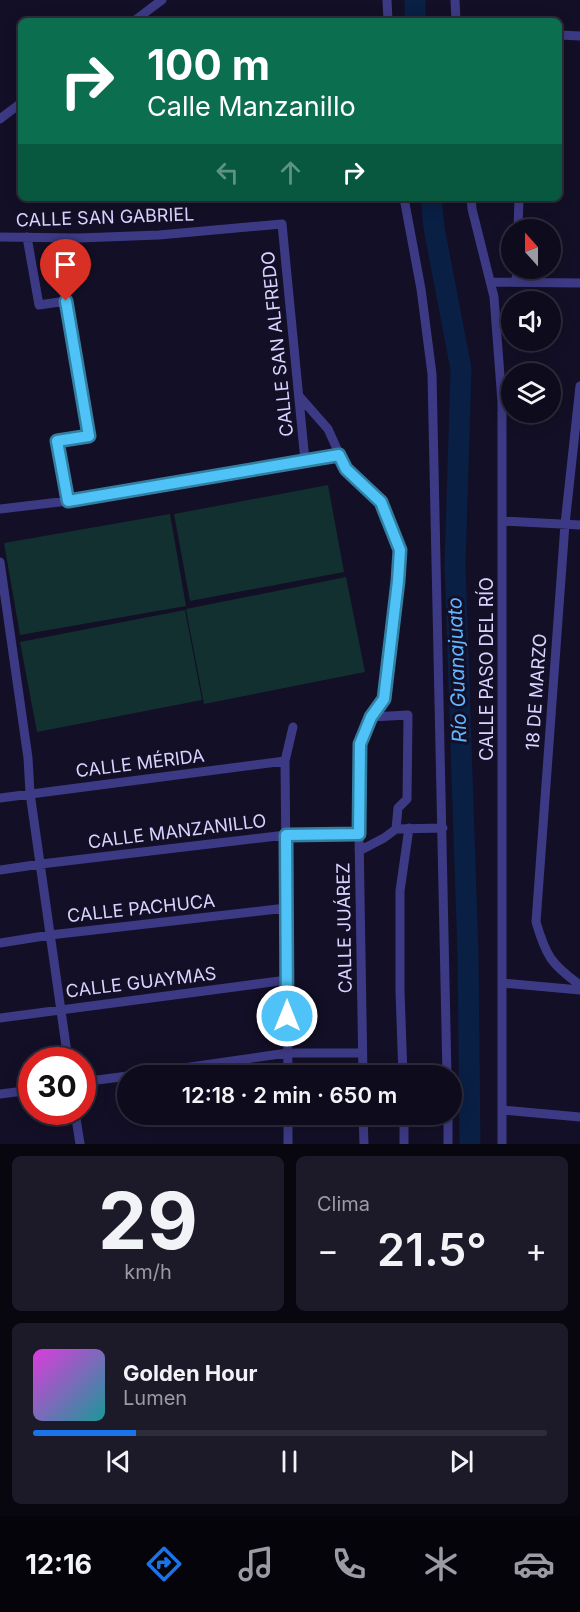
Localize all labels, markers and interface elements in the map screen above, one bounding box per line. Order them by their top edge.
text: 100 m [147,39,270,90]
icon: right [48,42,126,120]
text: Calle Manzanillo [147,90,356,123]
icon: left [211,156,244,189]
icon: ahead [274,156,307,189]
icon: right [337,156,370,189]
street label: CALLE SAN GABRIEL [15,203,195,231]
north arrow [501,219,561,279]
map controls [501,219,561,423]
pin [40,239,91,301]
icon: arrive [49,248,82,281]
street label: CALLE SAN ALFREDO [257,250,297,438]
button: sound [501,291,561,351]
button: layers [501,363,561,423]
street label: CALLE PASO DEL RÍO [475,577,497,761]
water label: Río Guanajuato [442,597,472,743]
street label: 18 DE MARZO [521,633,551,751]
street label: CALLE MÉRIDA [74,744,206,781]
street label: CALLE MANZANILLO [87,810,267,852]
street label: CALLE JUÁREZ [331,862,356,994]
street label: CALLE PACHUCA [66,890,216,926]
street label: CALLE GUAYMAS [65,962,217,1002]
position arrow [255,984,319,1048]
speed limit sign: 30 [18,1047,96,1125]
text: 12:18 · 2 min · 650 m [182,1082,397,1108]
text: 29 [98,1173,198,1268]
text: Clima [317,1192,370,1216]
text: 21.5° [377,1222,487,1277]
text: − [317,1230,339,1270]
text: + [525,1230,547,1270]
text: km/h [124,1260,172,1284]
text: Golden Hour [123,1360,257,1386]
text: Lumen [123,1386,187,1410]
icon: previous [102,1445,135,1478]
icon: pause [273,1445,306,1478]
icon: next [445,1445,478,1478]
icon: directions [143,1543,185,1585]
icon: music [235,1543,277,1585]
icon: phone [328,1543,370,1585]
icon: climate [420,1543,462,1585]
icon: car [513,1543,555,1585]
text: 12:16 [25,1548,92,1581]

